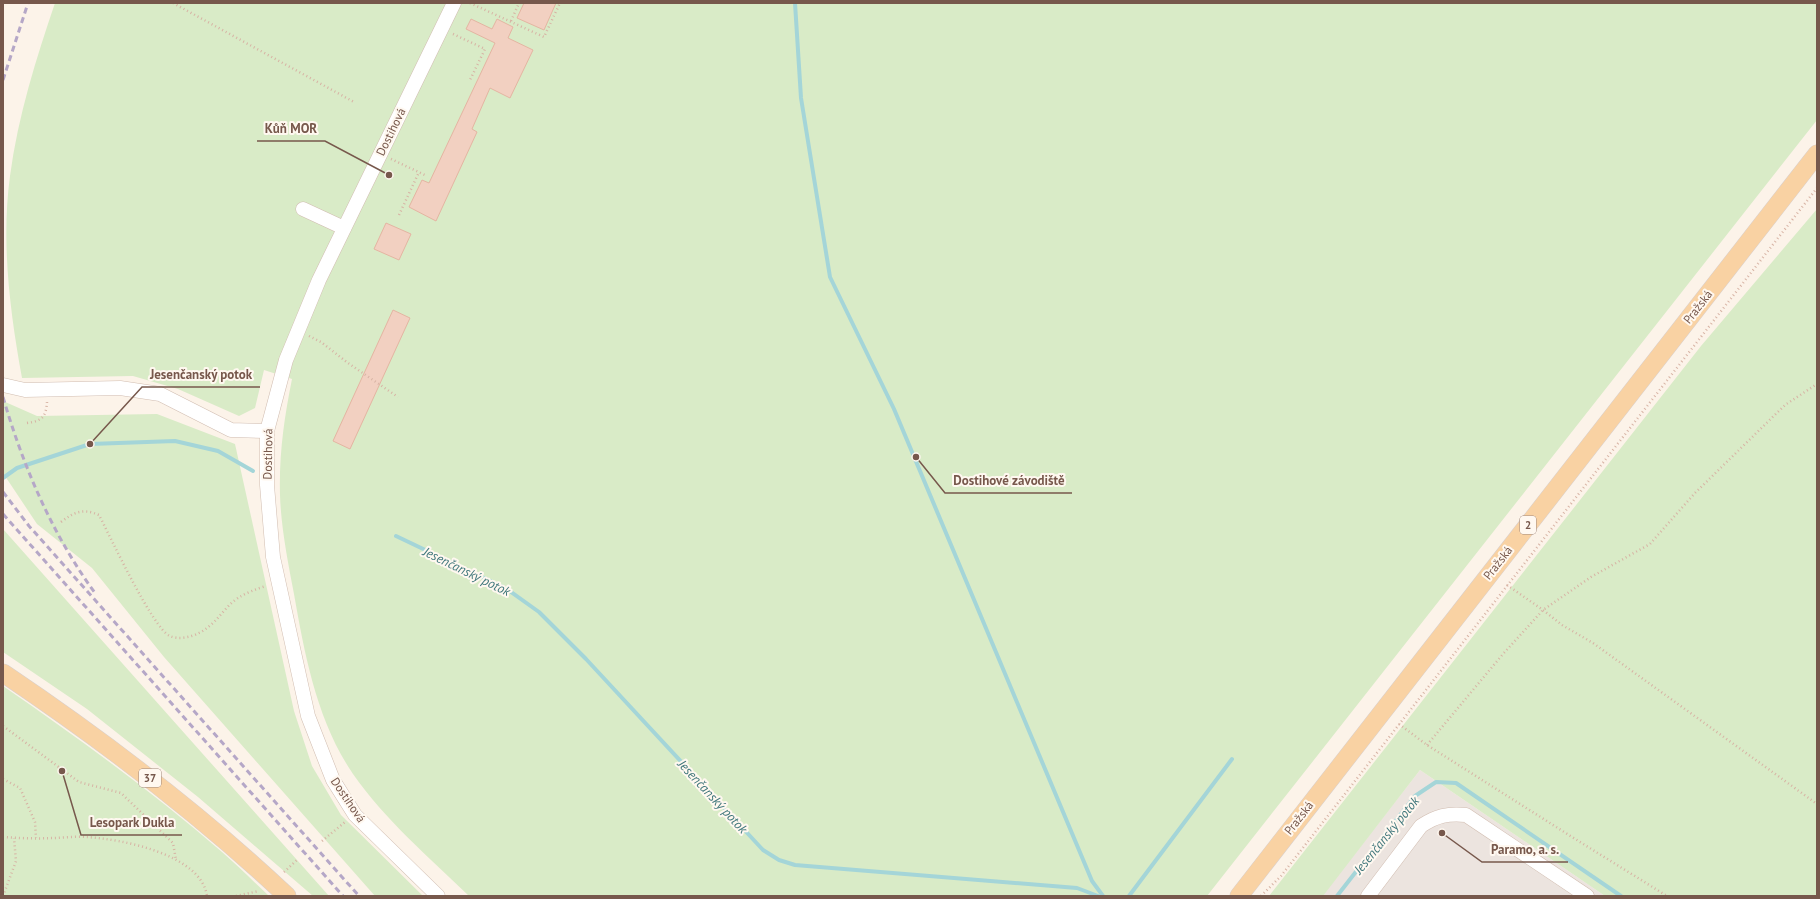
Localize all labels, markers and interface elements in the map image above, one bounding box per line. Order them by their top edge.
street label: Dostihová [373,105,409,158]
callout: Kůň MOR [257,116,325,141]
text: Kůň MOR [265,120,317,137]
street label: Pražská [1680,287,1715,326]
callout: Jesenčanský potok [142,362,260,387]
text: Jesenčanský potok [149,366,253,383]
street label: Dostihová [260,428,275,480]
callout: Dostihové závodiště [945,468,1072,493]
text: Dostihové závodiště [953,472,1065,489]
road number: 2 [1520,516,1536,534]
water label: Jesenčanský potok [419,543,514,600]
street label: Pražská [1480,543,1515,582]
water label: Jesenčanský potok [673,755,752,838]
road number: 37 [139,769,161,787]
street label: Dostihová [328,774,369,825]
water label: Jesenčanský potok [1349,792,1424,878]
street label: Pražská [1281,798,1316,837]
callout: Lesopark Dukla [81,810,182,835]
text: Lesopark Dukla [90,814,174,831]
callout: Paramo, a. s. [1482,837,1568,862]
text: Paramo, a. s. [1491,841,1559,858]

